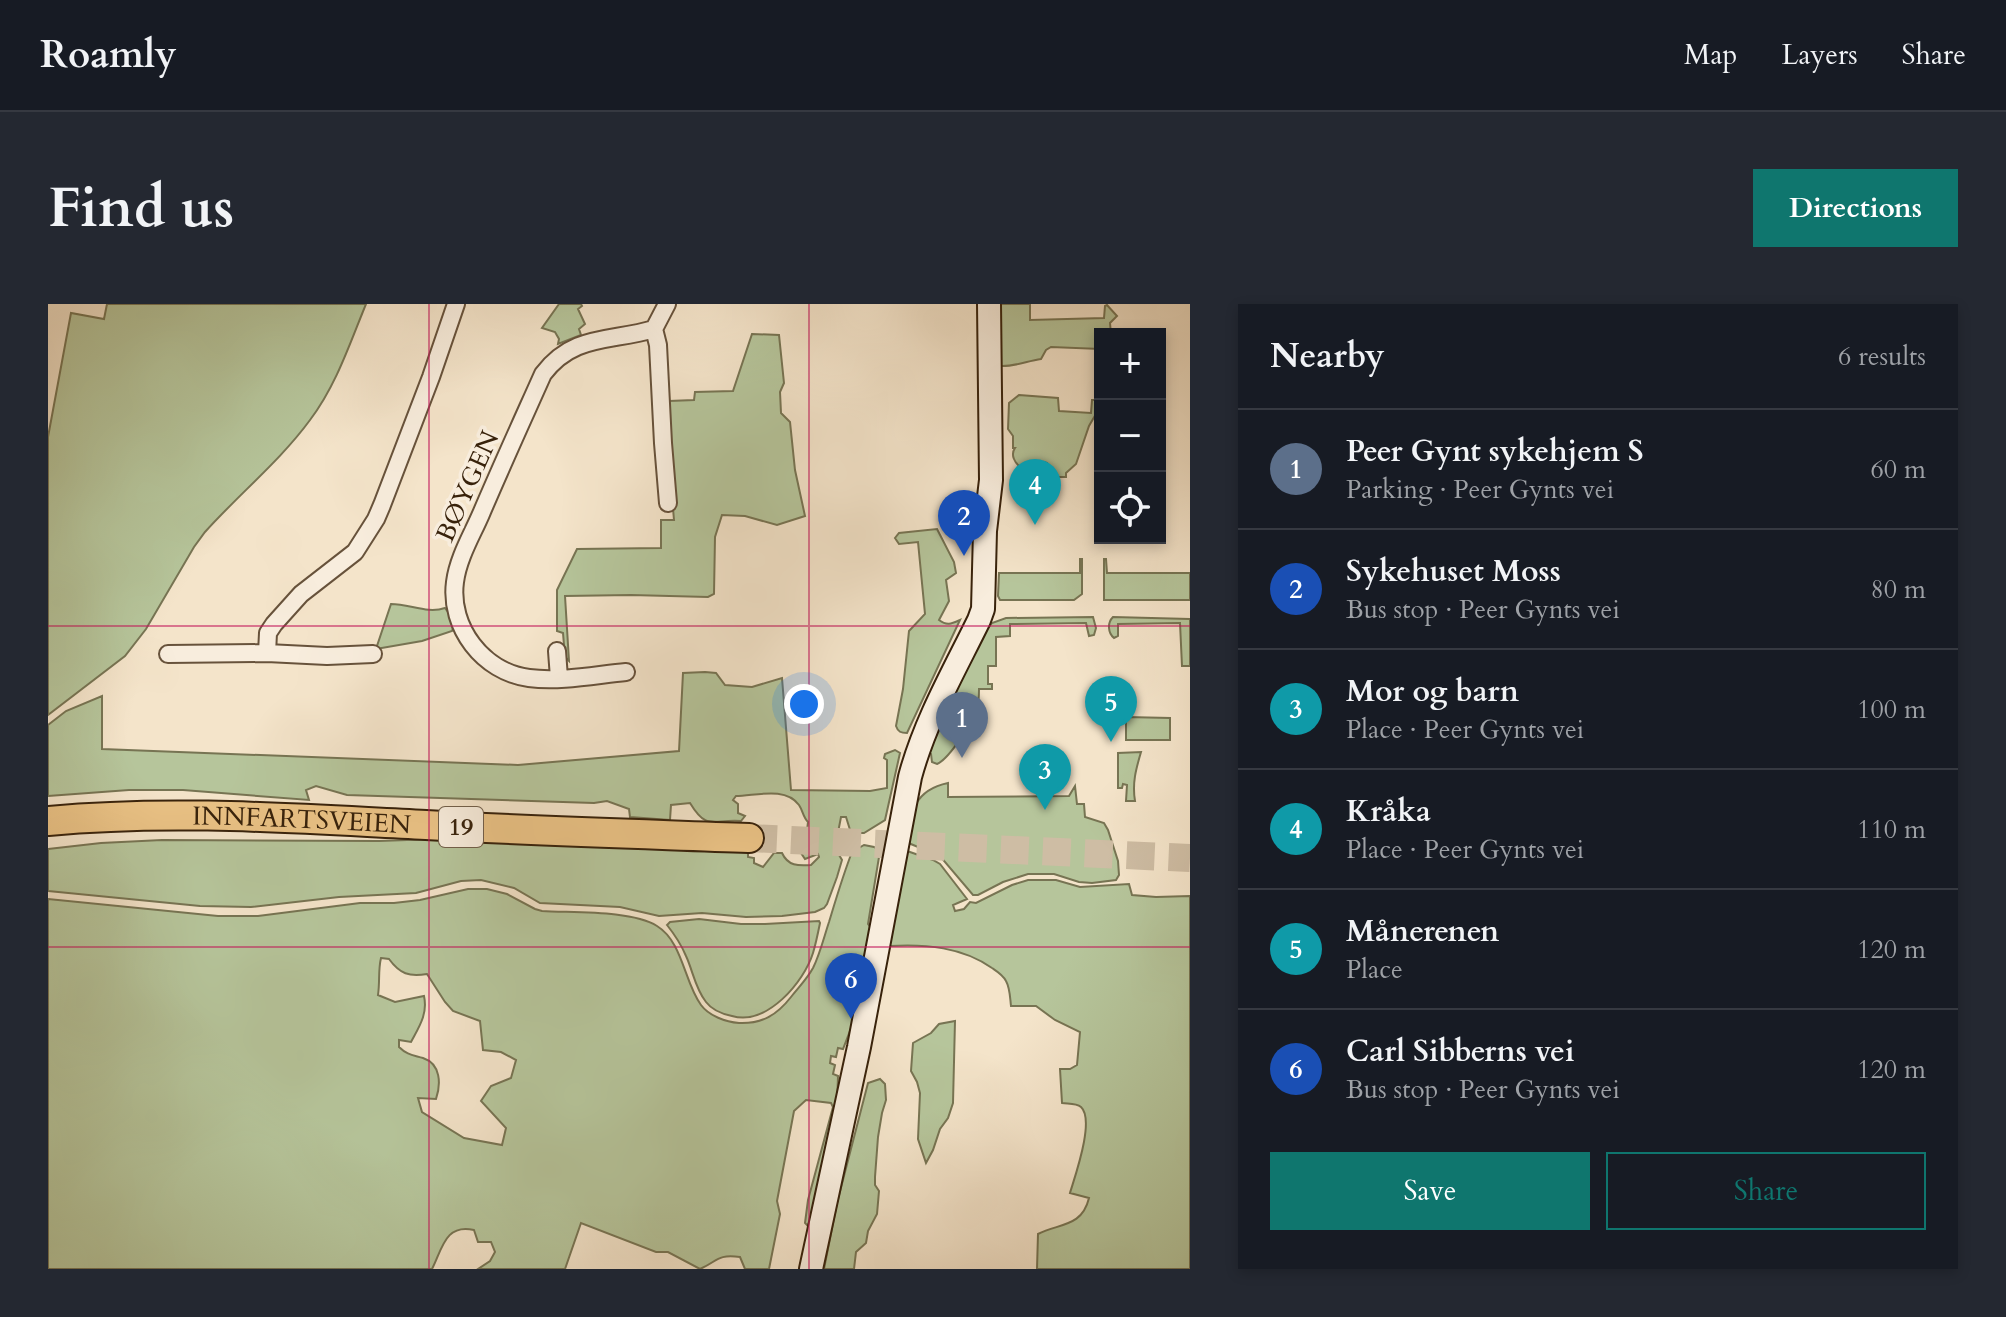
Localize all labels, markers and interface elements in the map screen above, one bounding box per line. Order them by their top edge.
text: Roamly [40,29,177,81]
text: Map [1684,36,1737,74]
text: Layers [1781,36,1858,74]
text: Share [1902,36,1966,74]
button: Directions [1753,169,1958,247]
text: Find us [48,171,234,246]
map controls [1094,328,1166,544]
button: + [1094,328,1166,400]
text: Nearby [1270,333,1385,379]
text: 6 results [1838,339,1926,374]
button: − [1094,400,1166,472]
street label: BØYGEN [427,425,508,547]
text: Peer Gynt sykehjem S [1346,431,1644,472]
text: 1 [1289,452,1303,487]
text: 60 m [1870,452,1926,487]
pin: 4 [1009,459,1061,525]
button: locate [1094,472,1166,544]
text: Parking · Peer Gynts vei [1346,472,1614,507]
pin: 2 [938,490,990,556]
text: Sykehuset Moss [1346,551,1561,592]
text: 2 [1289,572,1303,607]
text: 80 m [1870,572,1926,607]
text: Bus stop · Peer Gynts vei [1346,592,1620,627]
text: Mor og barn [1346,671,1519,712]
pin: 5 [1085,676,1137,742]
your location [784,684,824,724]
pin: 1 [936,692,988,758]
text: 3 [1289,692,1303,727]
text: 100 m [1857,692,1926,727]
text: Place · Peer Gynts vei [1346,712,1584,747]
pin: 3 [1019,744,1071,810]
text: Kråka [1346,791,1431,832]
street label: INNFARTSVEIEN [192,798,412,842]
road number: 19 [439,807,483,847]
text: 4 [1289,812,1303,847]
text: 110 m [1857,812,1926,847]
text: Place · Peer Gynts vei [1346,832,1584,867]
text: Månerenen [1346,911,1499,952]
text: 5 [1289,932,1303,967]
text: 120 m [1857,932,1926,967]
text: Place [1346,952,1403,987]
pin: 6 [825,953,877,1019]
text: Carl Sibberns vei [1346,1031,1574,1072]
text: 6 [1289,1052,1303,1087]
text: 120 m [1857,1052,1926,1087]
text: Bus stop · Peer Gynts vei [1346,1072,1620,1107]
button: Save [1270,1152,1590,1230]
button: Share [1606,1152,1926,1230]

